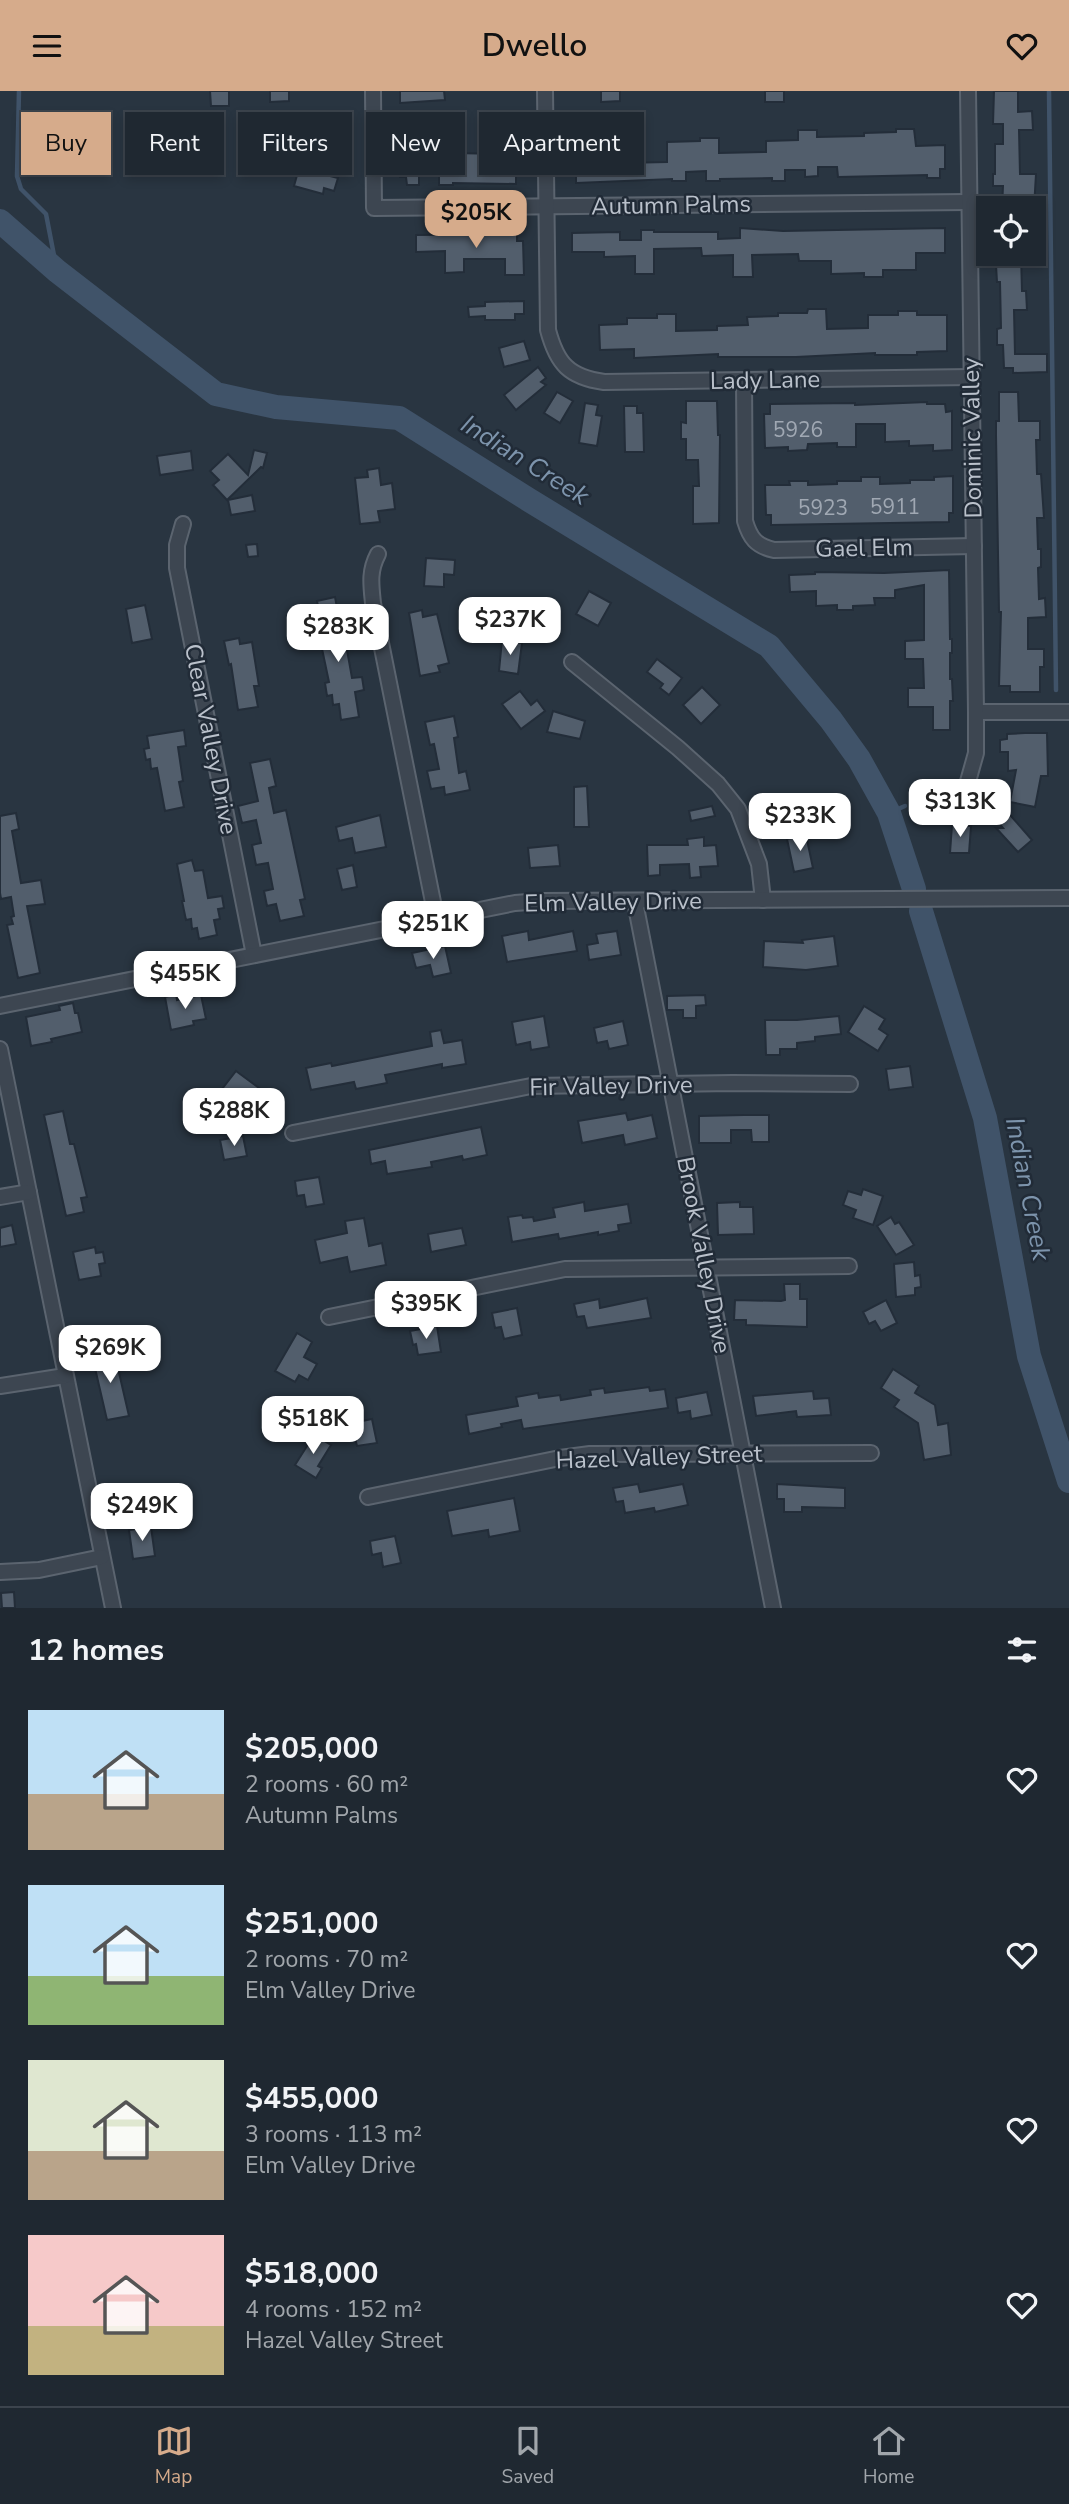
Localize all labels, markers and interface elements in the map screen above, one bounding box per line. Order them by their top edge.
text: Dwello [482,24,587,67]
icon: menu [28,27,66,65]
icon: heart [1003,27,1041,65]
chip: Buy [21,112,111,175]
chip: Rent [125,112,224,175]
chip: Filters [238,112,352,175]
chip: New [366,112,465,175]
chip: Apartment [479,112,644,175]
street label: Autumn Palms [591,188,751,222]
pin: $205K [427,191,525,250]
map controls [976,196,1046,266]
button: locate [976,196,1046,266]
text: $205K [441,197,511,228]
street label: Dominic Valley [955,357,989,519]
street label: Lady Lane [710,363,820,397]
water label: Indian Creek [454,407,597,514]
house number: 5926 [773,416,823,444]
house number: 5911 [870,493,920,521]
house number: 5923 [798,494,848,522]
street label: Gael Elm [815,531,913,565]
pin: $237K [461,597,559,657]
text: $237K [475,604,545,635]
pin: $283K [289,605,387,664]
text: $283K [303,611,373,642]
street label: Clear Valley Drive [177,641,245,837]
pin: $313K [911,779,1009,839]
text: $313K [925,786,995,817]
pin: $233K [751,793,849,853]
text: $233K [765,800,835,831]
street label: Elm Valley Drive [524,884,702,920]
pin: $251K [384,901,482,961]
text: $251K [398,908,468,939]
pin: $455K [136,951,234,1011]
text: $455K [150,958,220,989]
street label: Fir Valley Drive [529,1069,693,1103]
pin: $288K [185,1089,283,1148]
text: $288K [199,1095,269,1126]
water label: Indian Creek [997,1114,1059,1265]
street label: Brook Valley Drive [669,1154,739,1356]
pin: $395K [377,1281,475,1341]
text: $395K [391,1288,461,1319]
pin: $269K [61,1325,159,1385]
text: $269K [75,1332,145,1363]
pin: $518K [264,1397,362,1456]
text: $518K [278,1403,348,1434]
street label: Hazel Valley Street [555,1437,763,1477]
pin: $249K [93,1483,191,1543]
text: $249K [107,1490,177,1521]
text: 12 homes [28,1630,164,1671]
icon: filters [1003,1631,1041,1669]
text: $205,000 [245,1728,378,1769]
icon: home [84,1738,168,1822]
icon: heart [1003,1761,1041,1799]
text: 2 rooms · 60 m² [245,1769,408,1800]
text: Autumn Palms [245,1800,398,1831]
text: $251,000 [245,1903,378,1944]
icon: home [84,1913,168,1997]
icon: heart [1003,1936,1041,1974]
text: 2 rooms · 70 m² [245,1944,408,1975]
text: Elm Valley Drive [245,1975,415,2006]
text: $455,000 [245,2078,378,2119]
icon: home [84,2088,168,2172]
icon: heart [1003,2111,1041,2149]
text: 3 rooms · 113 m² [245,2119,422,2150]
text: Elm Valley Drive [245,2150,415,2181]
text: $518,000 [245,2253,378,2294]
icon: home [84,2263,168,2347]
icon: heart [1003,2286,1041,2324]
text: 4 rooms · 152 m² [245,2294,422,2325]
text: Hazel Valley Street [245,2325,443,2356]
tab: Map [155,2422,193,2490]
tab: Saved [502,2422,554,2490]
tab: Home [863,2422,914,2490]

